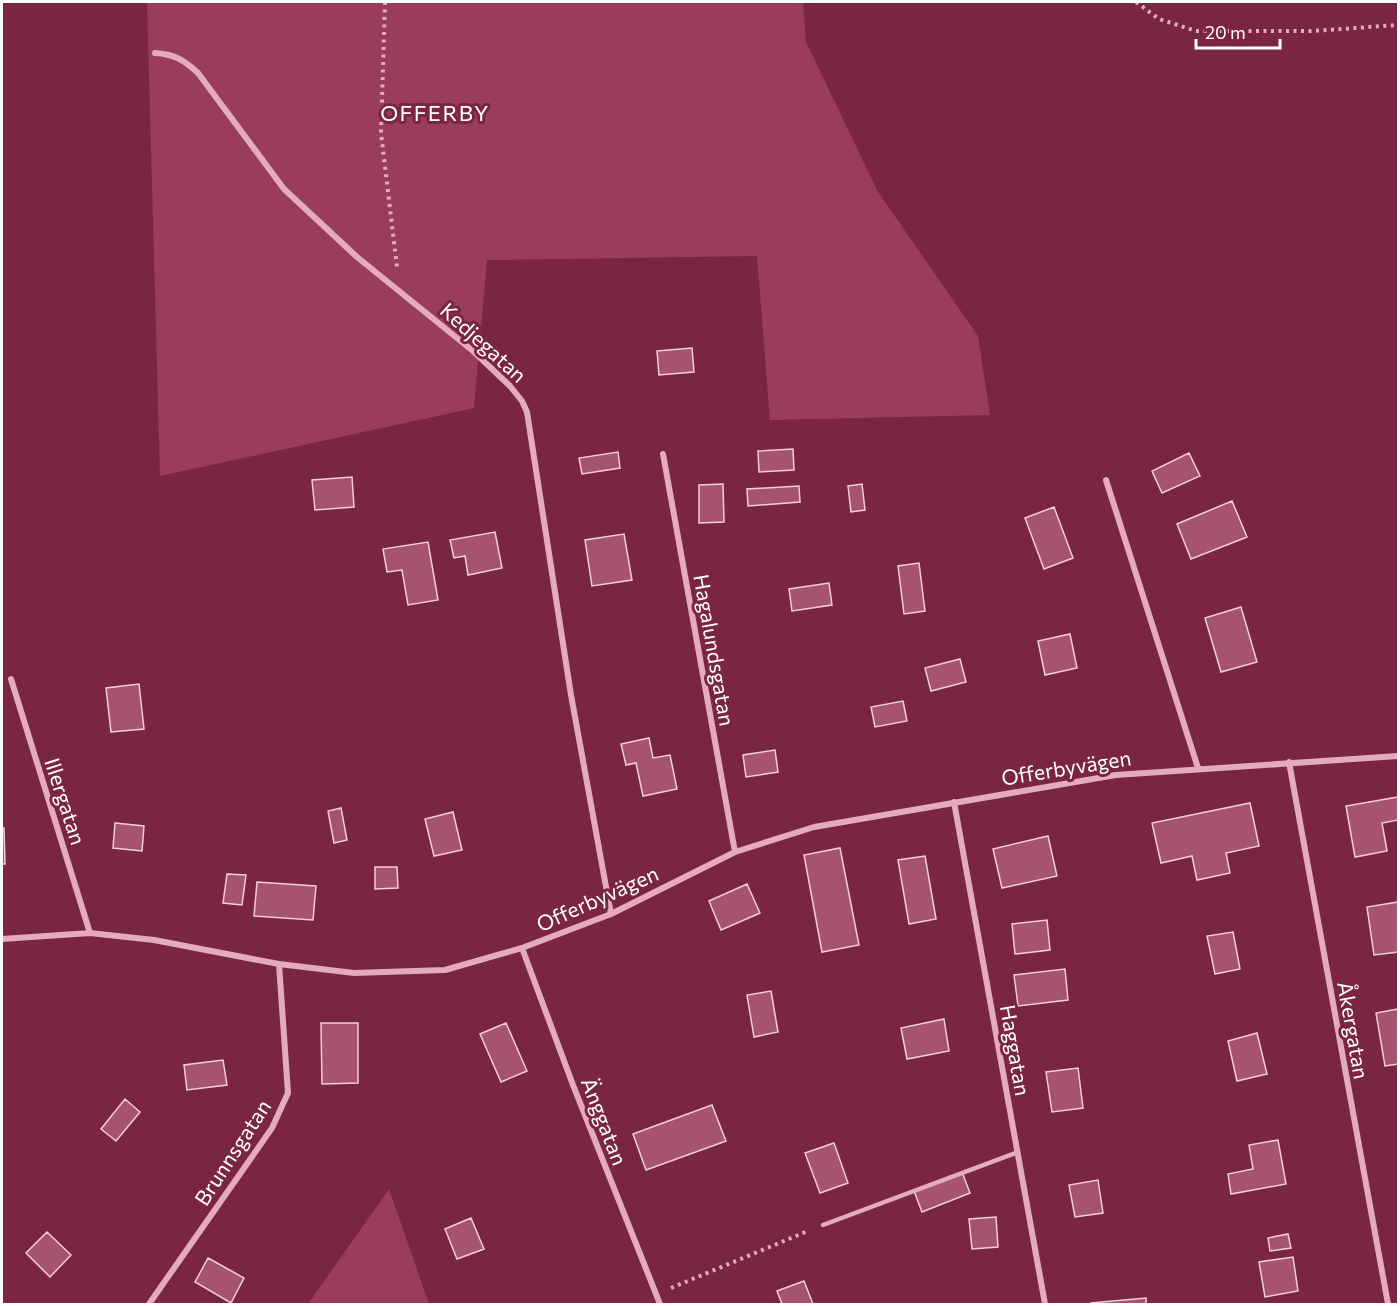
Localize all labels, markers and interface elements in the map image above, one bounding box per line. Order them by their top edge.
scale bar [1196,12,1280,50]
text: 20 m [1205,21,1246,43]
district label: OFFERBY [380,99,490,126]
street label: Kedjegatan [436,297,532,387]
street label: Hagalundsgatan [689,572,741,728]
street label: Offerbyvägen [999,744,1133,790]
street label: Illergatan [40,754,92,848]
street label: Offerbyvägen [532,860,662,936]
street label: Åkergatan [1333,979,1375,1081]
street label: Haggatan [996,1003,1036,1097]
street label: Änggatan [577,1074,633,1168]
street label: Brunnsgatan [189,1094,275,1210]

